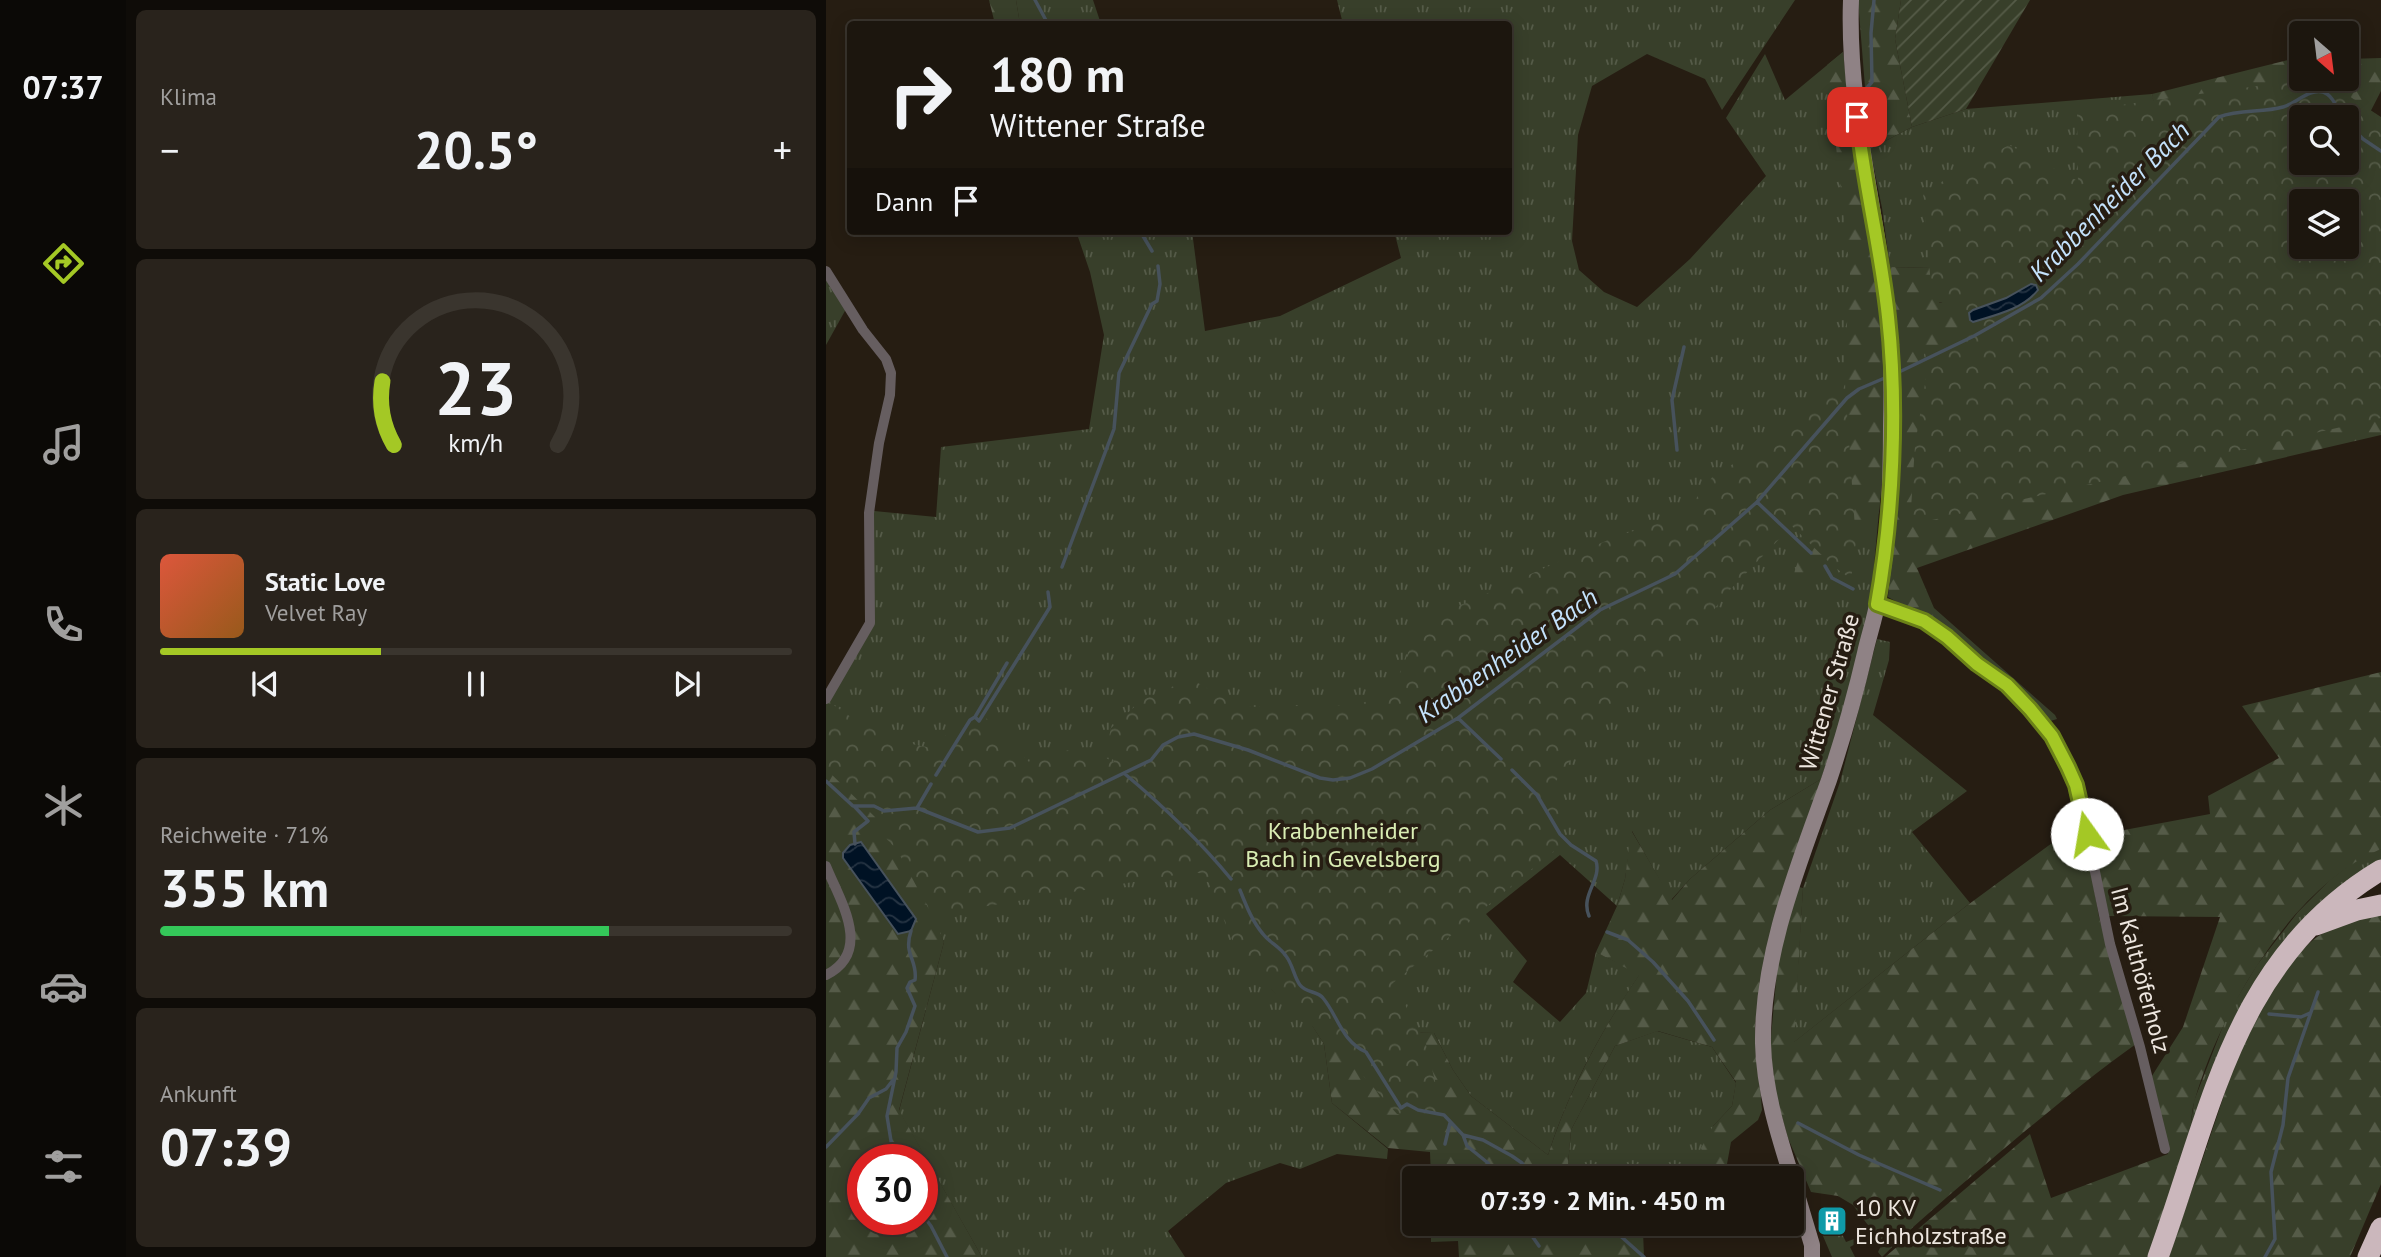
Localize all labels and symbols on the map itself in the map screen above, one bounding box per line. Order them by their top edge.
north arrow [2289,21,2359,91]
pin [1827,87,1887,147]
water label: Krabbenheider Bach [2022,114,2196,288]
water label: Krabbenheider Bach [1410,580,1604,730]
street label: Wittener Straße [1792,610,1866,774]
position arrow [2050,797,2124,871]
park label: Krabbenheider Bach in Gevelsberg [1245,815,1441,874]
street label: Im Kalthöferholz [2104,883,2178,1057]
speed limit sign: 30 [847,1144,938,1235]
place label: 10 KV Eichholzstraße [1855,1192,2007,1251]
building icon: 10 KV Eichholzstraße [1815,1204,1849,1238]

